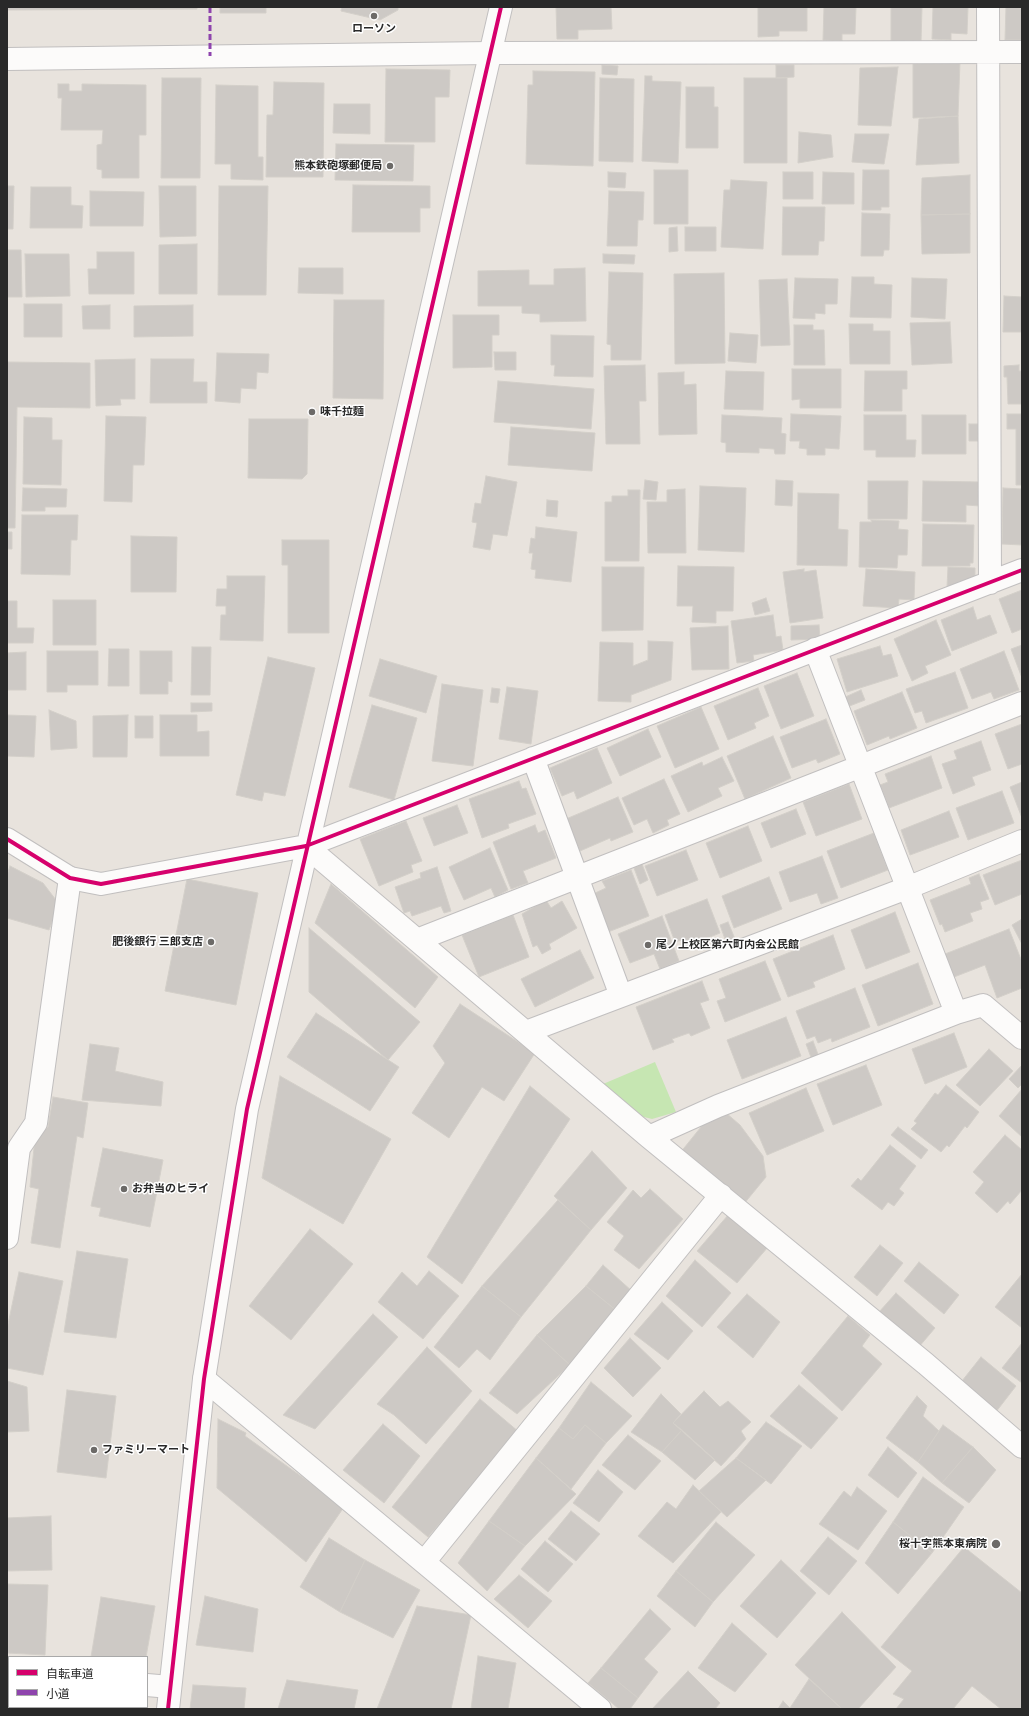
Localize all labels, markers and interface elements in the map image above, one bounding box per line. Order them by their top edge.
marker: ローソン [369,11,379,21]
place label: ローソン [352,22,396,36]
place label: 熊本鉄砲塚郵便局 [294,159,382,173]
marker: 熊本鉄砲塚郵便局 [385,161,395,171]
place label: 味千拉麵 [320,405,364,419]
marker: 味千拉麵 [307,407,317,417]
place label: 肥後銀行 三郎支店 [112,935,203,949]
marker: 肥後銀行 三郎支店 [206,937,216,947]
place label: 尾ノ上校区第六町内会公民館 [656,938,799,952]
marker: 尾ノ上校区第六町内会公民館 [643,940,653,950]
place label: お弁当のヒライ [132,1182,209,1196]
marker: お弁当のヒライ [119,1184,129,1194]
place label: ファミリーマート [102,1443,190,1457]
marker: ファミリーマート [89,1445,99,1455]
place label: 桜十字熊本東病院 [899,1537,987,1551]
marker: 桜十字熊本東病院 [990,1538,1002,1550]
legend [8,1656,148,1708]
text: 自転車道 [46,1666,94,1681]
text: 小道 [46,1686,70,1701]

